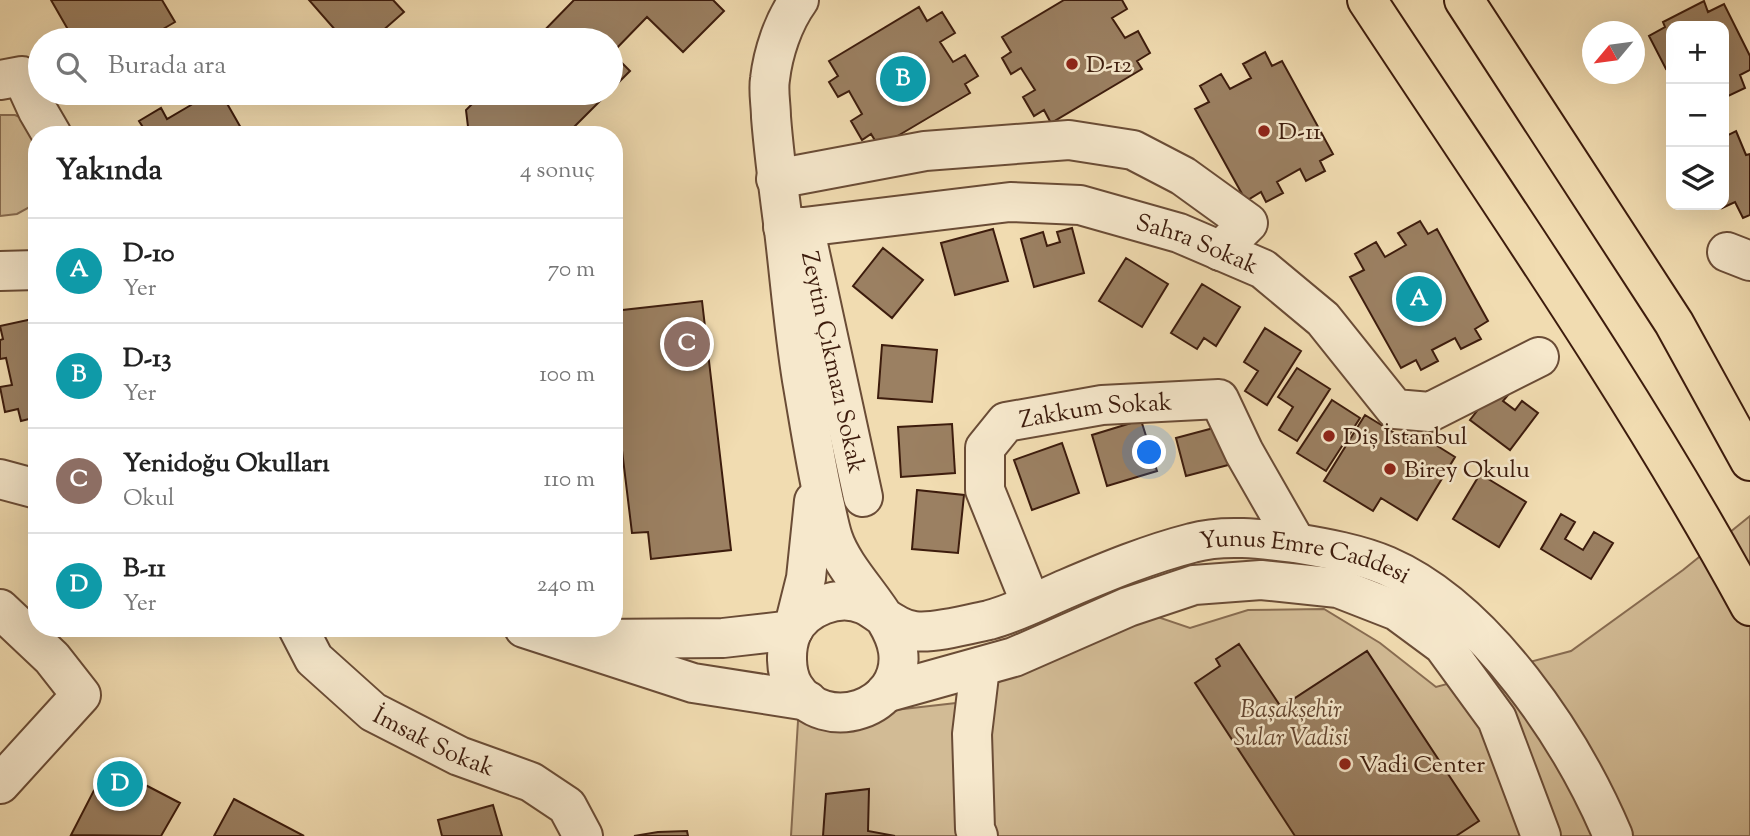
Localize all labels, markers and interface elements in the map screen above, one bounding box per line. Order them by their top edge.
north arrow [1582,21,1645,84]
map controls [1666,21,1729,210]
button: + [1666,21,1729,84]
search box [28,28,623,105]
icon: search [52,48,90,86]
text: Burada ara [108,48,226,85]
place label: D-12 [1086,49,1132,83]
pin: B [880,53,926,105]
marker: D-12 [1064,56,1080,72]
button: − [1666,84,1729,147]
place label: D-11 [1278,116,1321,150]
marker: D-11 [1256,123,1272,139]
button: layers [1666,147,1729,210]
text: Yakında [56,150,162,193]
text: 4 sonuç [520,155,595,188]
street label: Sahra Sokak [1132,207,1263,284]
text: D-10 [123,236,175,273]
street label: Zeytin Çıkmazı Sokak [791,248,872,477]
text: A [70,254,88,287]
text: 70 m [548,254,595,287]
text: Yer [123,273,156,306]
pin: A [1396,273,1442,325]
pin: C [664,318,710,370]
text: D-13 [123,341,172,378]
text: B [72,359,86,392]
text: 100 m [539,359,595,392]
text: Yer [123,378,156,411]
street label: Zakkum Sokak [1017,386,1173,438]
place label: Diş İstanbul [1343,421,1468,455]
marker: Diş İstanbul [1321,428,1337,444]
your location [1132,435,1166,469]
text: Yenidoğu Okulları [123,446,330,483]
place label: Birey Okulu [1404,454,1530,488]
marker: Birey Okulu [1382,461,1398,477]
text: C [70,464,88,497]
text: 110 m [544,464,595,497]
text: Okul [123,483,174,516]
street label: Yunus Emre Caddesi [1197,523,1416,593]
text: B-11 [123,551,166,588]
text: D [70,569,88,602]
text: 240 m [537,569,595,602]
text: Yer [123,588,156,621]
park label: Başakşehir Sular Vadisi [1233,694,1349,756]
street label: İmsak Sokak [366,700,499,786]
place label: Vadi Center [1359,749,1485,783]
marker: Vadi Center [1337,756,1353,772]
pin: D [97,758,143,810]

